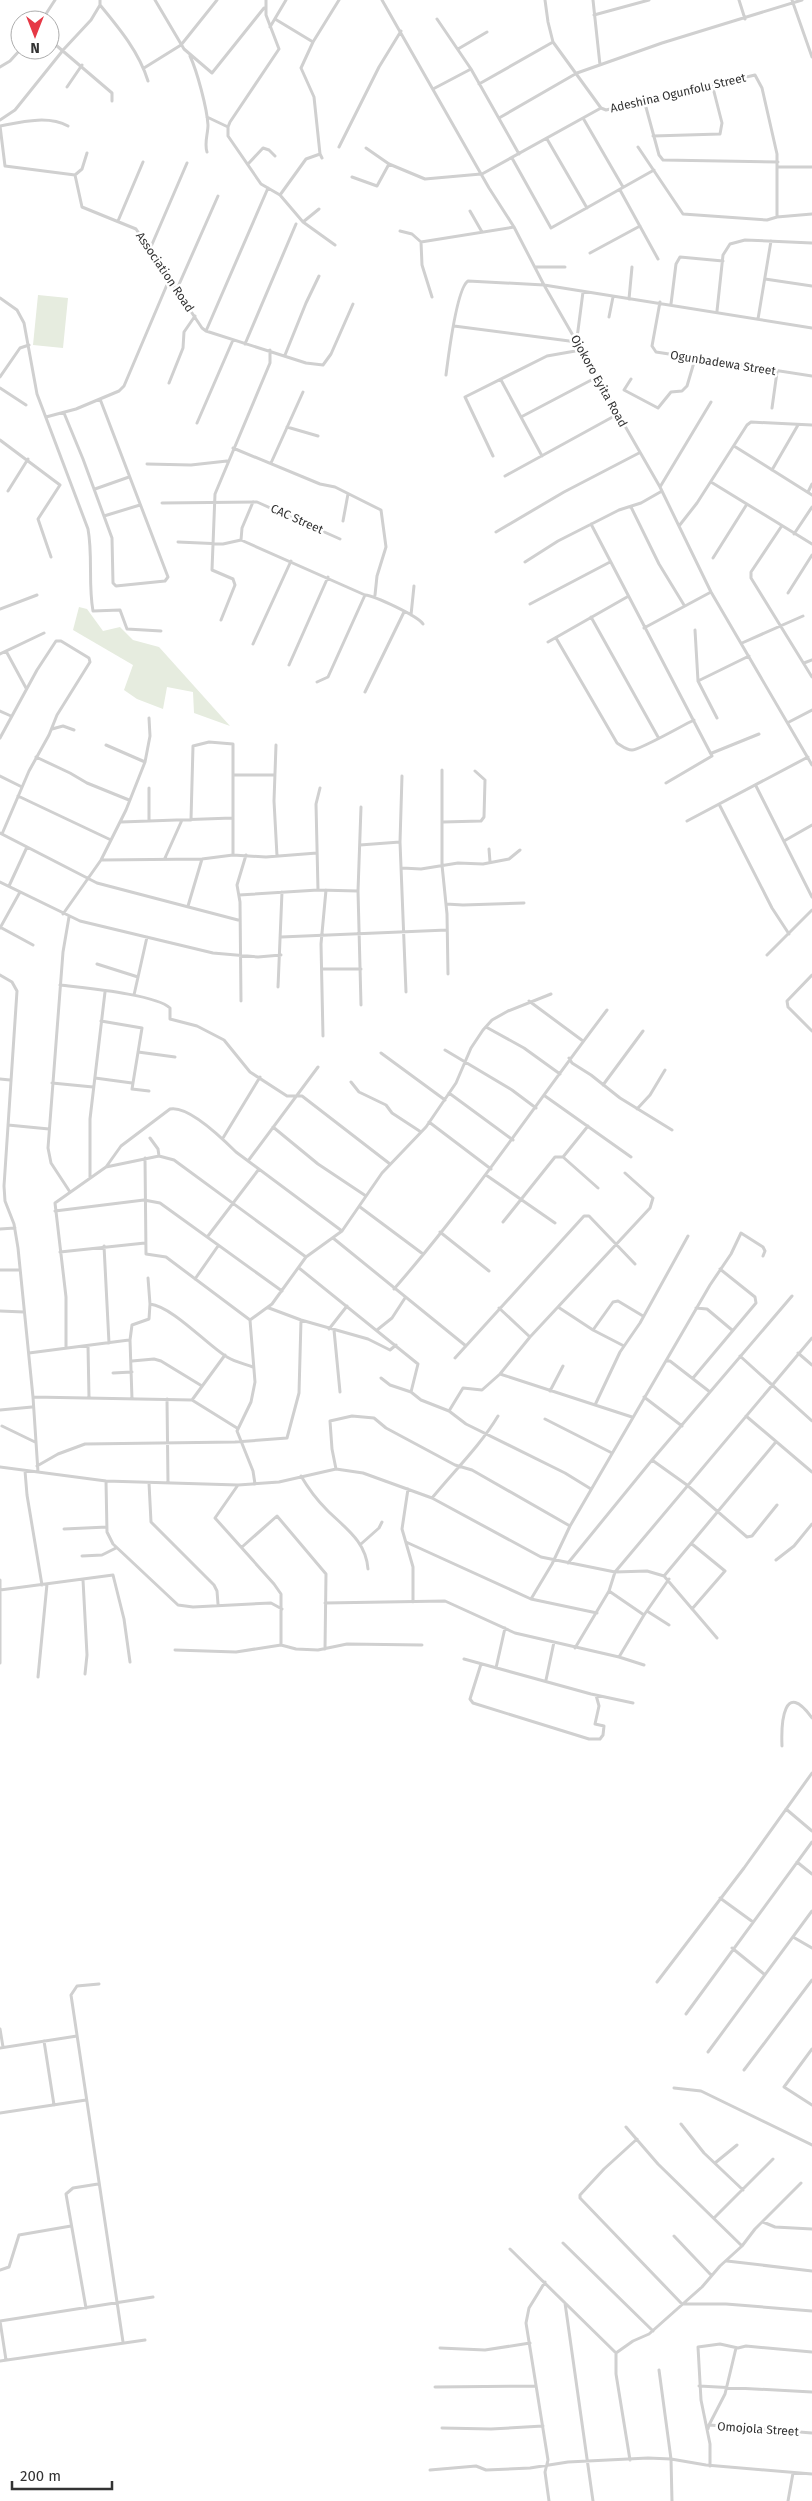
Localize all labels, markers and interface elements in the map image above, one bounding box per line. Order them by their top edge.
north arrow [10,10,60,60]
text: N [30,39,40,56]
street label: Adeshina Ogunfolu Street [609,70,748,115]
street label: Association Road [133,229,197,315]
street label: Ojokoro Eyita Road [568,332,630,430]
street label: Ogunbadewa Street [669,348,777,378]
street label: CAC Street [269,501,326,537]
street label: Omojola Street [717,2419,800,2439]
scale bar [12,2458,112,2490]
text: 200 m [20,2467,61,2485]

